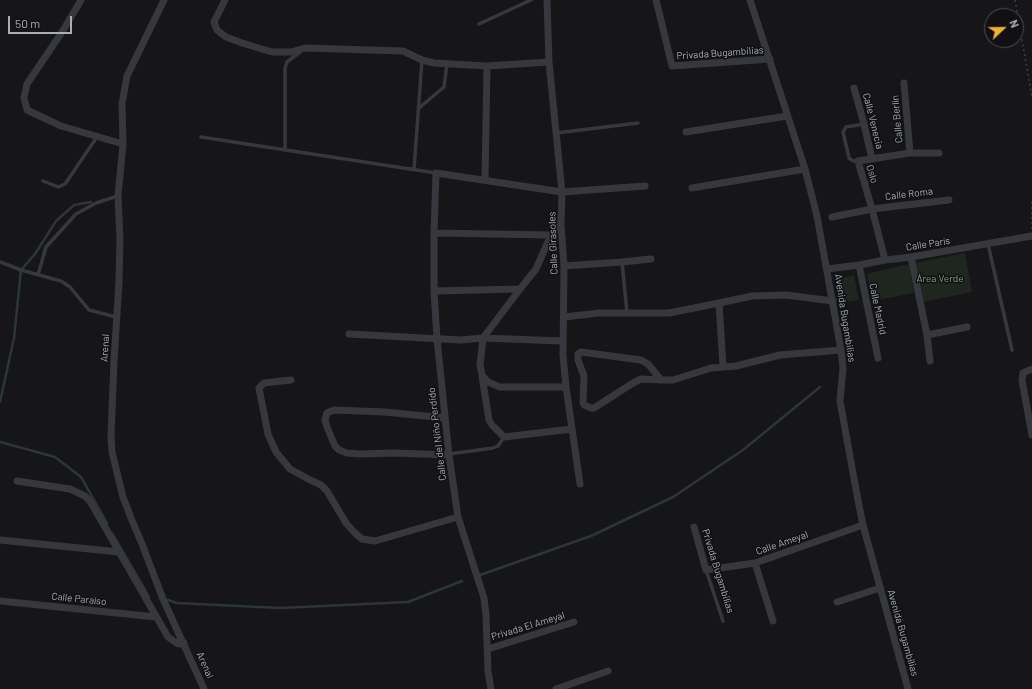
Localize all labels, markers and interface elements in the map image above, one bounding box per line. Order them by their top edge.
scale bar [10,8,74,34]
north arrow [984,8,1024,48]
text: 50 m [15,16,40,30]
text: N [1007,18,1022,30]
street label: Privada Bugambilias [676,44,764,62]
street label: Calle Venecia [860,92,886,150]
street label: Calle Berlín [889,95,905,143]
street label: Oslo [864,163,880,185]
street label: Calle Roma [884,185,934,203]
street label: Calle Girasoles [546,211,560,275]
street label: Calle París [905,235,951,253]
street label: Avenida Bugambilias [832,273,858,363]
park label: Área Verde [916,273,964,285]
street label: Calle Madrid [867,282,889,336]
street label: Arenal [98,334,112,362]
street label: Calle del Niño Perdido [425,387,449,481]
street label: Privada Bugambilias [699,527,737,615]
street label: Calle Ameyal [754,528,810,558]
street label: Avenida Bugambilias [885,588,921,678]
street label: Calle Paraíso [51,590,107,608]
street label: Privada El Ameyal [490,609,566,643]
street label: Arenal [194,650,216,680]

